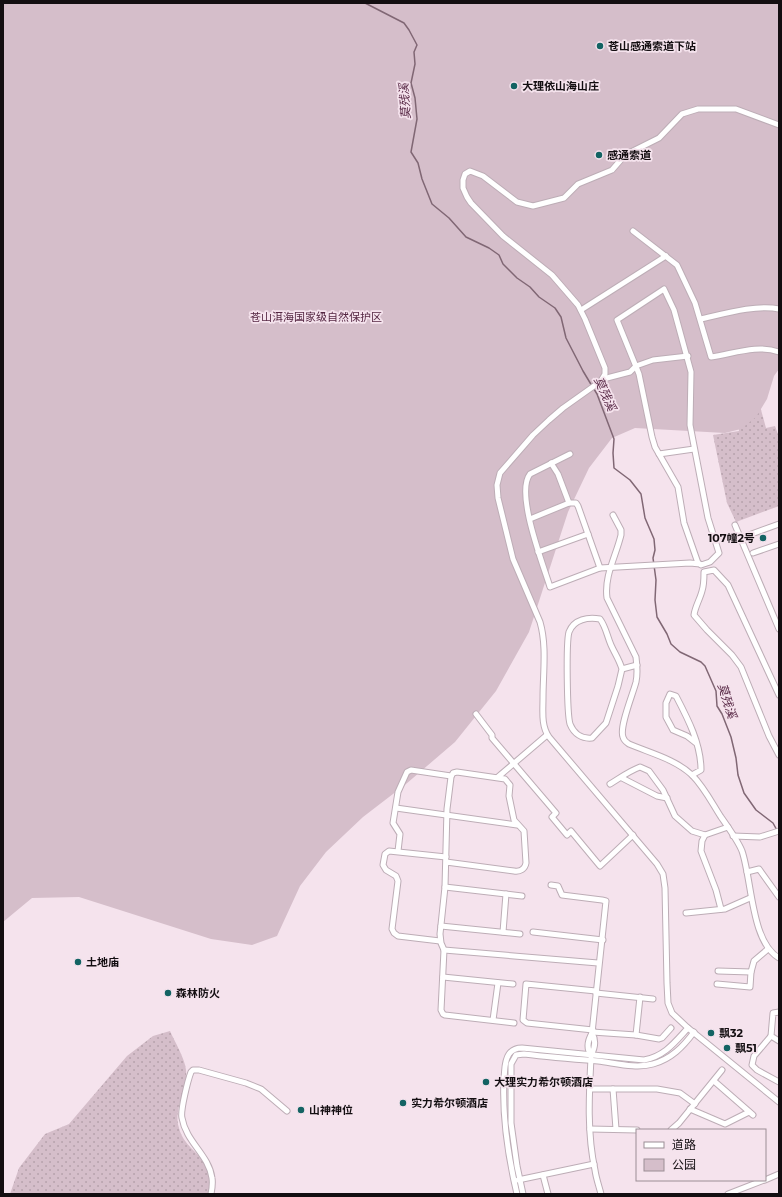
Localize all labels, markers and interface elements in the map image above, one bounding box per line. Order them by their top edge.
place label: 苍山感通索道下站 [608,39,696,53]
marker: 苍山感通索道下站 [595,41,605,51]
place label: 大理依山海山庄 [522,79,599,93]
water label: 莫残溪 [396,81,413,120]
marker: 大理依山海山庄 [509,81,519,91]
place label: 感通索道 [607,148,651,162]
marker: 感通索道 [594,150,604,160]
park label: 苍山洱海国家级自然保护区 [250,310,382,324]
water label: 莫残溪 [591,374,620,415]
place label: 107幢2号 [708,531,755,545]
marker: 107幢2号 [758,533,768,543]
water label: 莫残溪 [715,681,741,722]
place label: 土地庙 [86,955,119,969]
marker: 土地庙 [73,957,83,967]
place label: 森林防火 [176,986,220,1000]
marker: 森林防火 [163,988,173,998]
place label: 飘32 [719,1026,743,1040]
marker: 飘32 [706,1028,716,1038]
place label: 飘51 [735,1041,757,1055]
marker: 飘51 [722,1043,732,1053]
place label: 大理实力希尔顿酒店 [494,1075,593,1089]
marker: 大理实力希尔顿酒店 [481,1077,491,1087]
place label: 实力希尔顿酒店 [411,1096,488,1110]
marker: 实力希尔顿酒店 [398,1098,408,1108]
place label: 山神神位 [309,1103,353,1117]
marker: 山神神位 [296,1105,306,1115]
legend [636,1129,766,1181]
text: 道路 [672,1137,696,1152]
text: 公园 [672,1157,696,1172]

